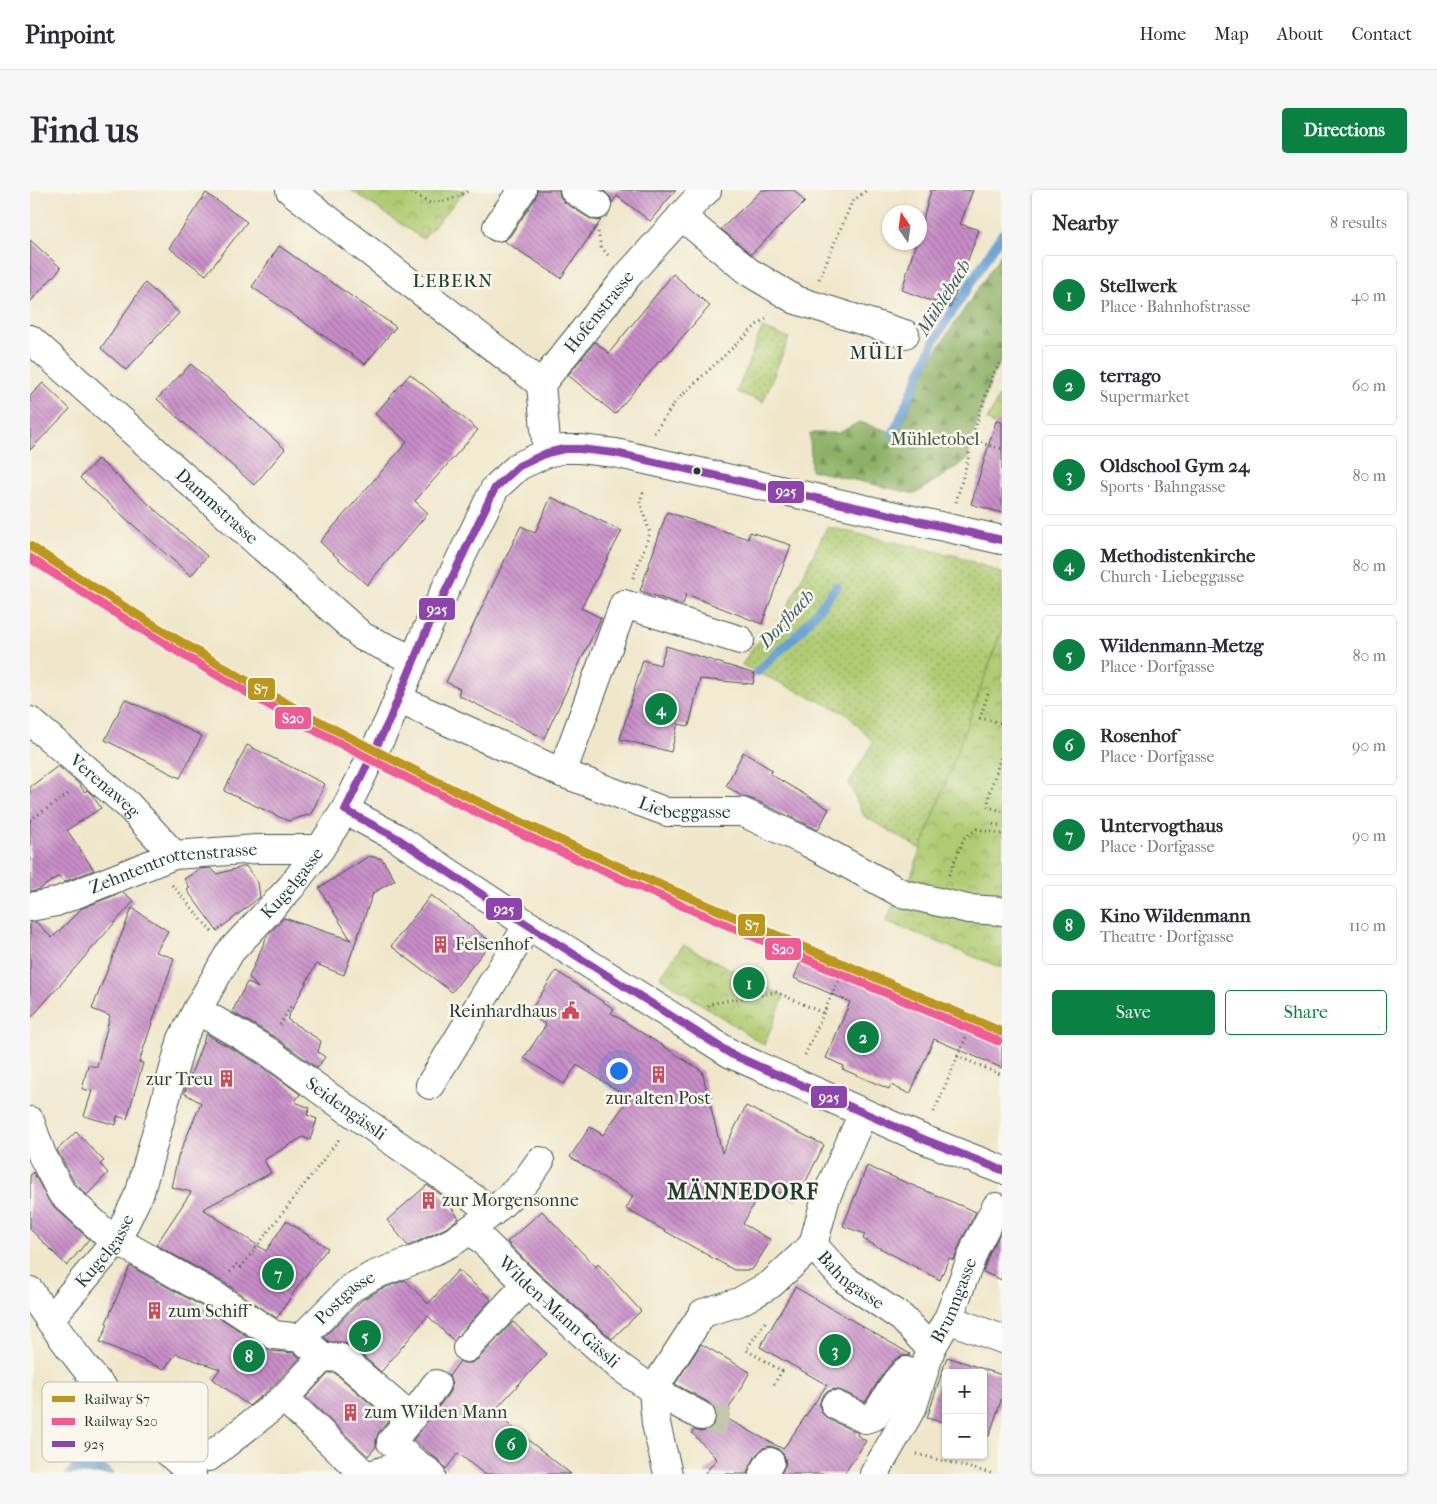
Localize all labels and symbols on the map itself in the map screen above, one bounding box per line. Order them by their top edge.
north arrow [882,205,927,250]
water label: Mühlebach [911,256,976,341]
street label: Hofenstrasse [560,267,639,357]
district label: LEBERN [412,270,494,292]
district label: MÜLI [850,342,905,364]
park label: Mühletobel [890,429,980,450]
street label: Dammstrasse [171,464,262,549]
unlabelled marker [692,466,702,476]
line badge: 925 [767,480,805,504]
text: 925 [775,483,796,500]
water label: Dorfbach [753,585,819,654]
line badge: 925 [418,597,456,621]
text: 925 [426,601,447,618]
line badge: S7 [247,677,276,701]
text: S7 [254,681,268,698]
pin: 4 [645,690,677,728]
line badge: S20 [274,706,312,730]
text: S20 [282,710,304,727]
street label: Verenaweg [65,749,144,822]
street label: Liebeggasse [636,792,731,823]
street label: Zehntentrottenstrasse [86,839,258,899]
street label: Kugelgasse [257,844,328,923]
line badge: 925 [485,897,523,921]
text: 925 [493,901,514,918]
line badge: S7 [737,913,766,937]
text: S7 [745,917,759,934]
building icon: Felsenhof [431,934,451,954]
place label: Felsenhof [455,934,533,955]
line badge: S20 [764,937,802,961]
text: S20 [772,941,794,958]
pin: 1 [733,964,765,1002]
place label: Reinhardhaus [449,1001,557,1022]
public building icon: Reinhardhaus [561,1001,581,1021]
pin: 2 [847,1018,879,1056]
your location [606,1058,632,1084]
building icon: zur alten Post [648,1065,668,1085]
place label: zur Treu [146,1069,213,1090]
building icon: zur Treu [217,1069,237,1089]
street label: Seidengässli [301,1073,391,1145]
line badge: 925 [810,1085,848,1109]
place label: zur alten Post [605,1088,711,1109]
text: 925 [818,1089,839,1106]
district label: MÄNNEDORF [666,1178,819,1205]
building icon: zur Morgensonne [418,1190,438,1210]
place label: zur Morgensonne [442,1190,579,1211]
street label: Kugelgasse [71,1211,139,1292]
street label: Bahngasse [813,1247,888,1314]
street label: Wilden-Mann-Gässli [493,1251,624,1373]
pin: 7 [262,1255,294,1293]
street label: Brunngasse [926,1255,981,1347]
street label: Postgasse [311,1267,379,1329]
building icon: zum Schiff [144,1301,164,1321]
place label: zum Schiff [168,1301,253,1322]
pin: 5 [349,1317,381,1355]
pin: 3 [819,1331,851,1369]
pin: 8 [233,1337,265,1375]
legend [42,1382,208,1462]
text: Railway S7 [84,1391,150,1408]
building icon: zum Wilden Mann [340,1402,360,1422]
place label: zum Wilden Mann [364,1402,508,1423]
text: Railway S20 [84,1413,158,1430]
pin: 6 [495,1425,527,1463]
text: 925 [84,1436,105,1453]

